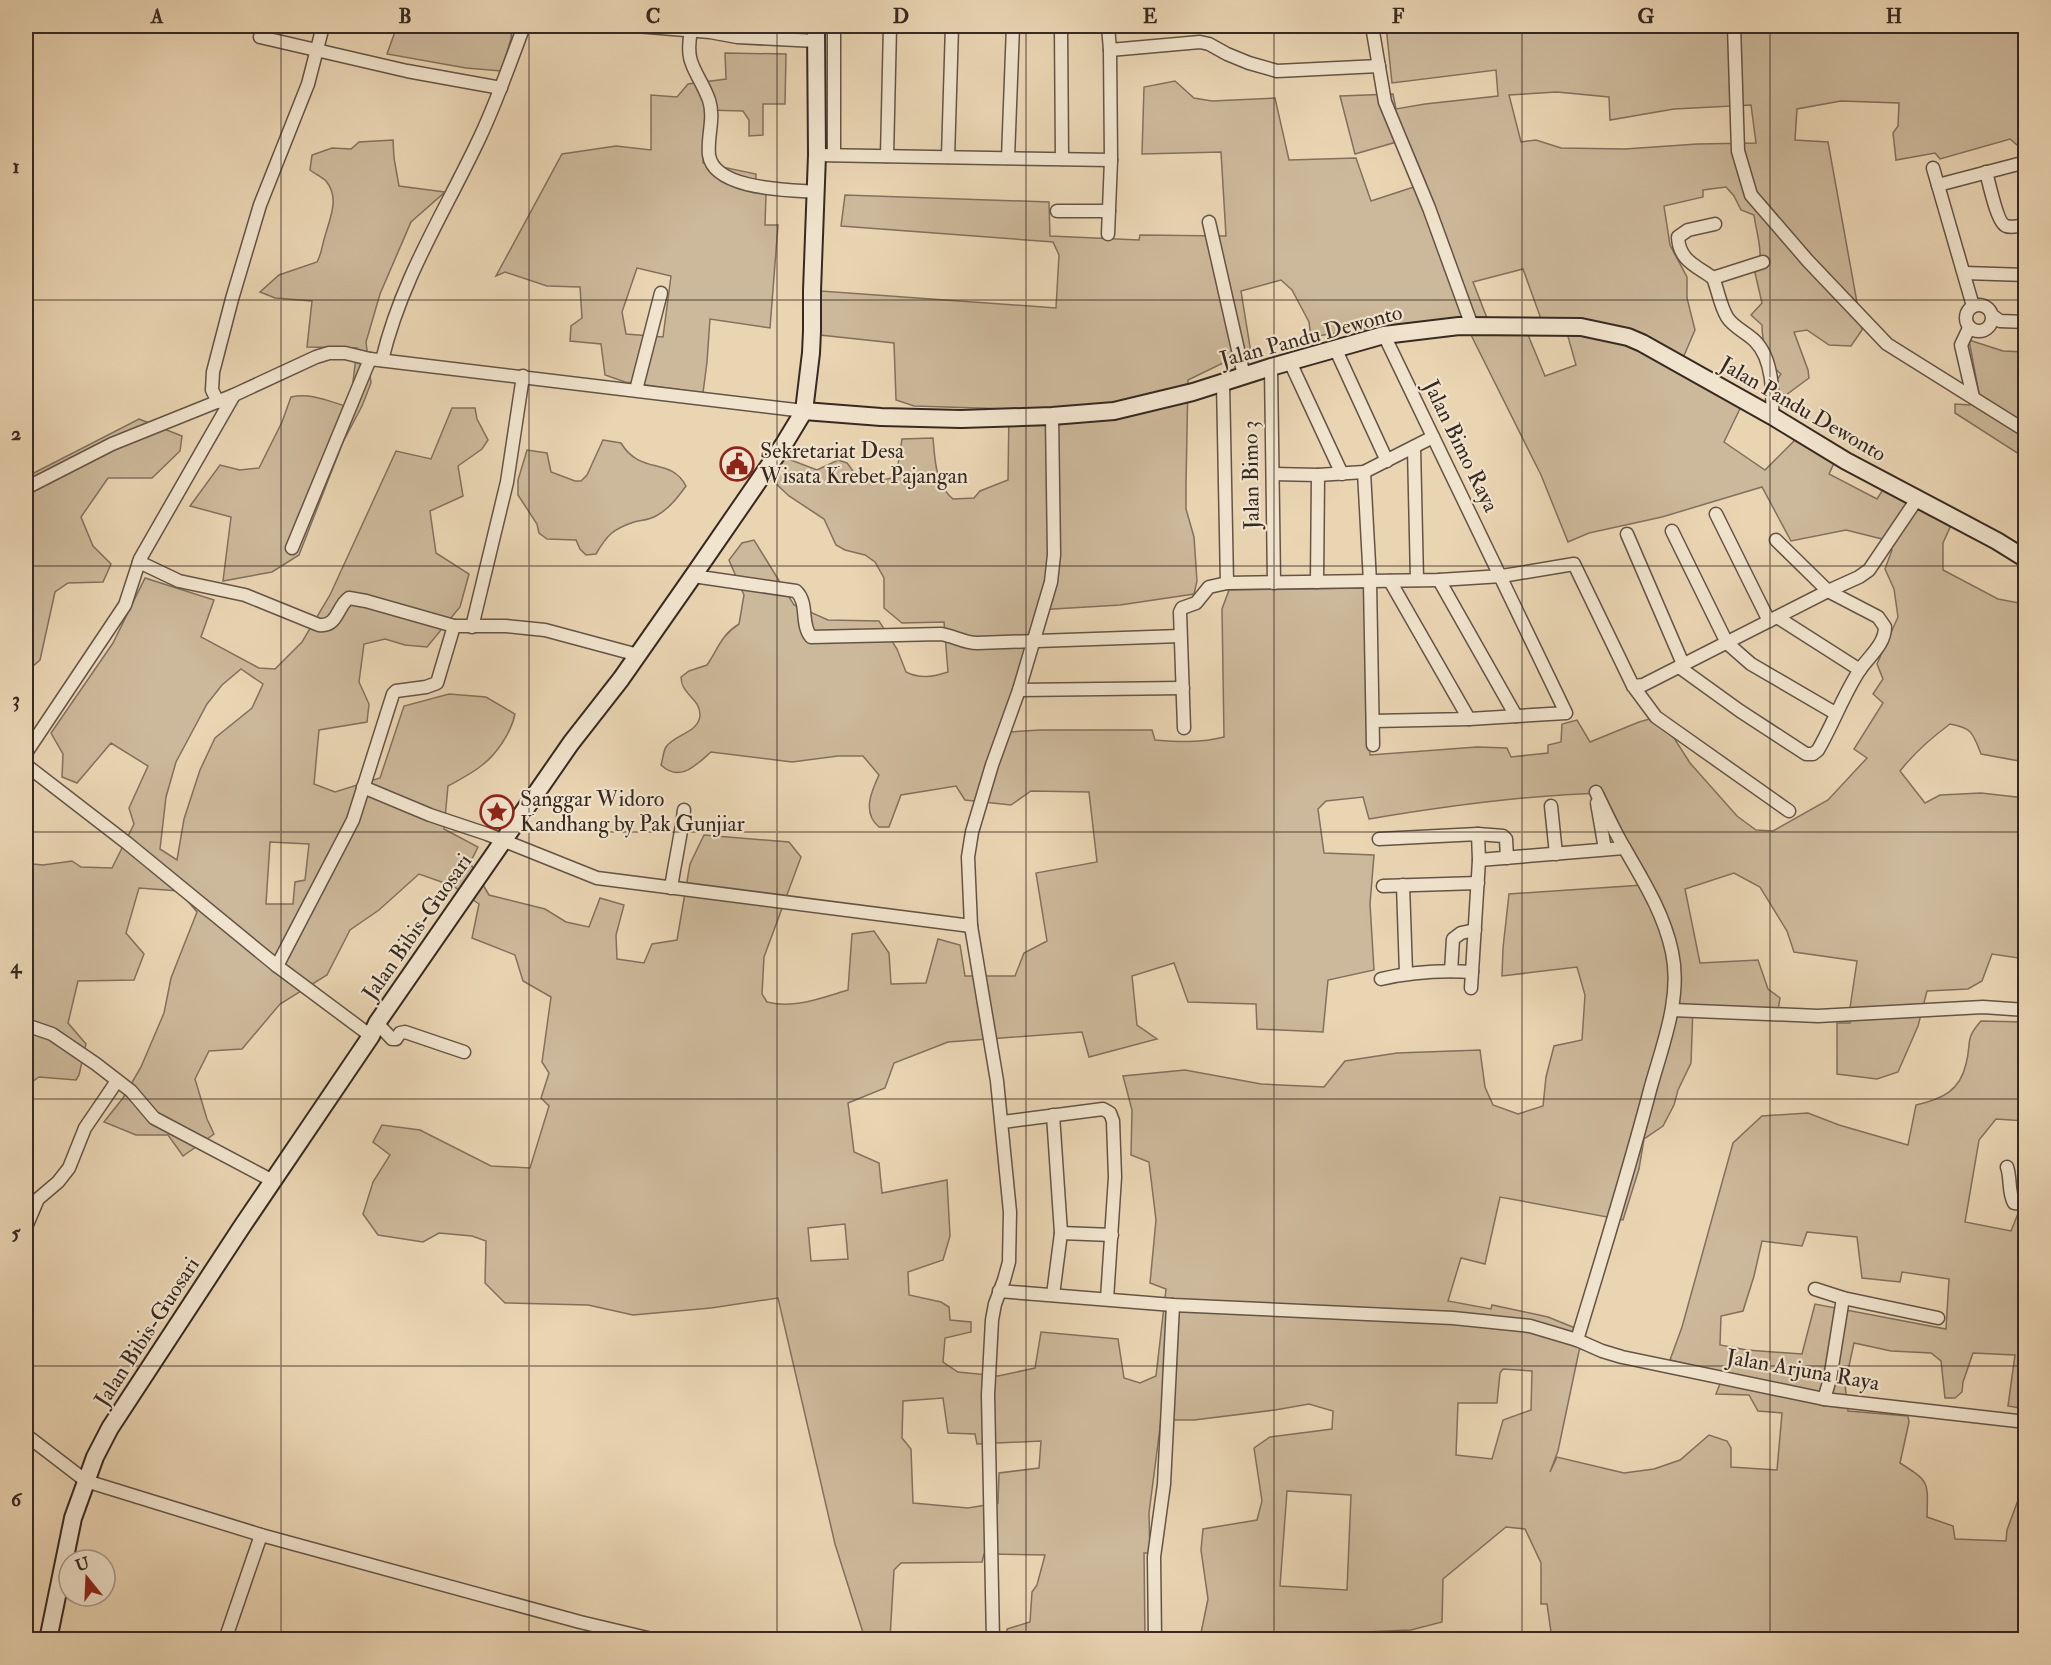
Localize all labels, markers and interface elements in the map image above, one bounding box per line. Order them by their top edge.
text: A [150,4,164,29]
text: B [398,4,412,29]
text: C [646,4,660,29]
text: D [893,4,909,29]
text: E [1143,4,1158,29]
text: F [1392,4,1405,29]
text: G [1638,4,1655,29]
text: H [1886,4,1902,29]
text: 1 [12,154,20,179]
street label: Jalan Pandu Dewonto [1216,298,1405,374]
street label: Jalan Pandu Dewonto [1714,349,1891,468]
street label: Jalan Bimo Raya [1416,374,1506,518]
street label: Jalan Bimo 3 [1236,420,1266,531]
text: 2 [11,421,21,446]
place label: Sekretariat Desa Wisata Krebet Pajangan [759,437,968,490]
public building icon: Sekretariat Desa Wisata Krebet Pajangan [719,446,755,482]
text: 3 [12,687,20,712]
place label: Sanggar Widoro Kandhang by Pak Gunjiar [520,785,746,838]
place icon: Sanggar Widoro Kandhang by Pak Gunjiar [479,794,515,830]
street label: Jalan Bibis-Guosari [355,848,478,1007]
text: 4 [10,954,23,979]
text: 5 [12,1220,22,1245]
street label: Jalan Bibis-Guosari [88,1252,206,1413]
street label: Jalan Arjuna Raya [1723,1343,1883,1397]
text: 6 [11,1487,23,1512]
north arrow [57,1548,117,1608]
text: U [73,1553,93,1576]

